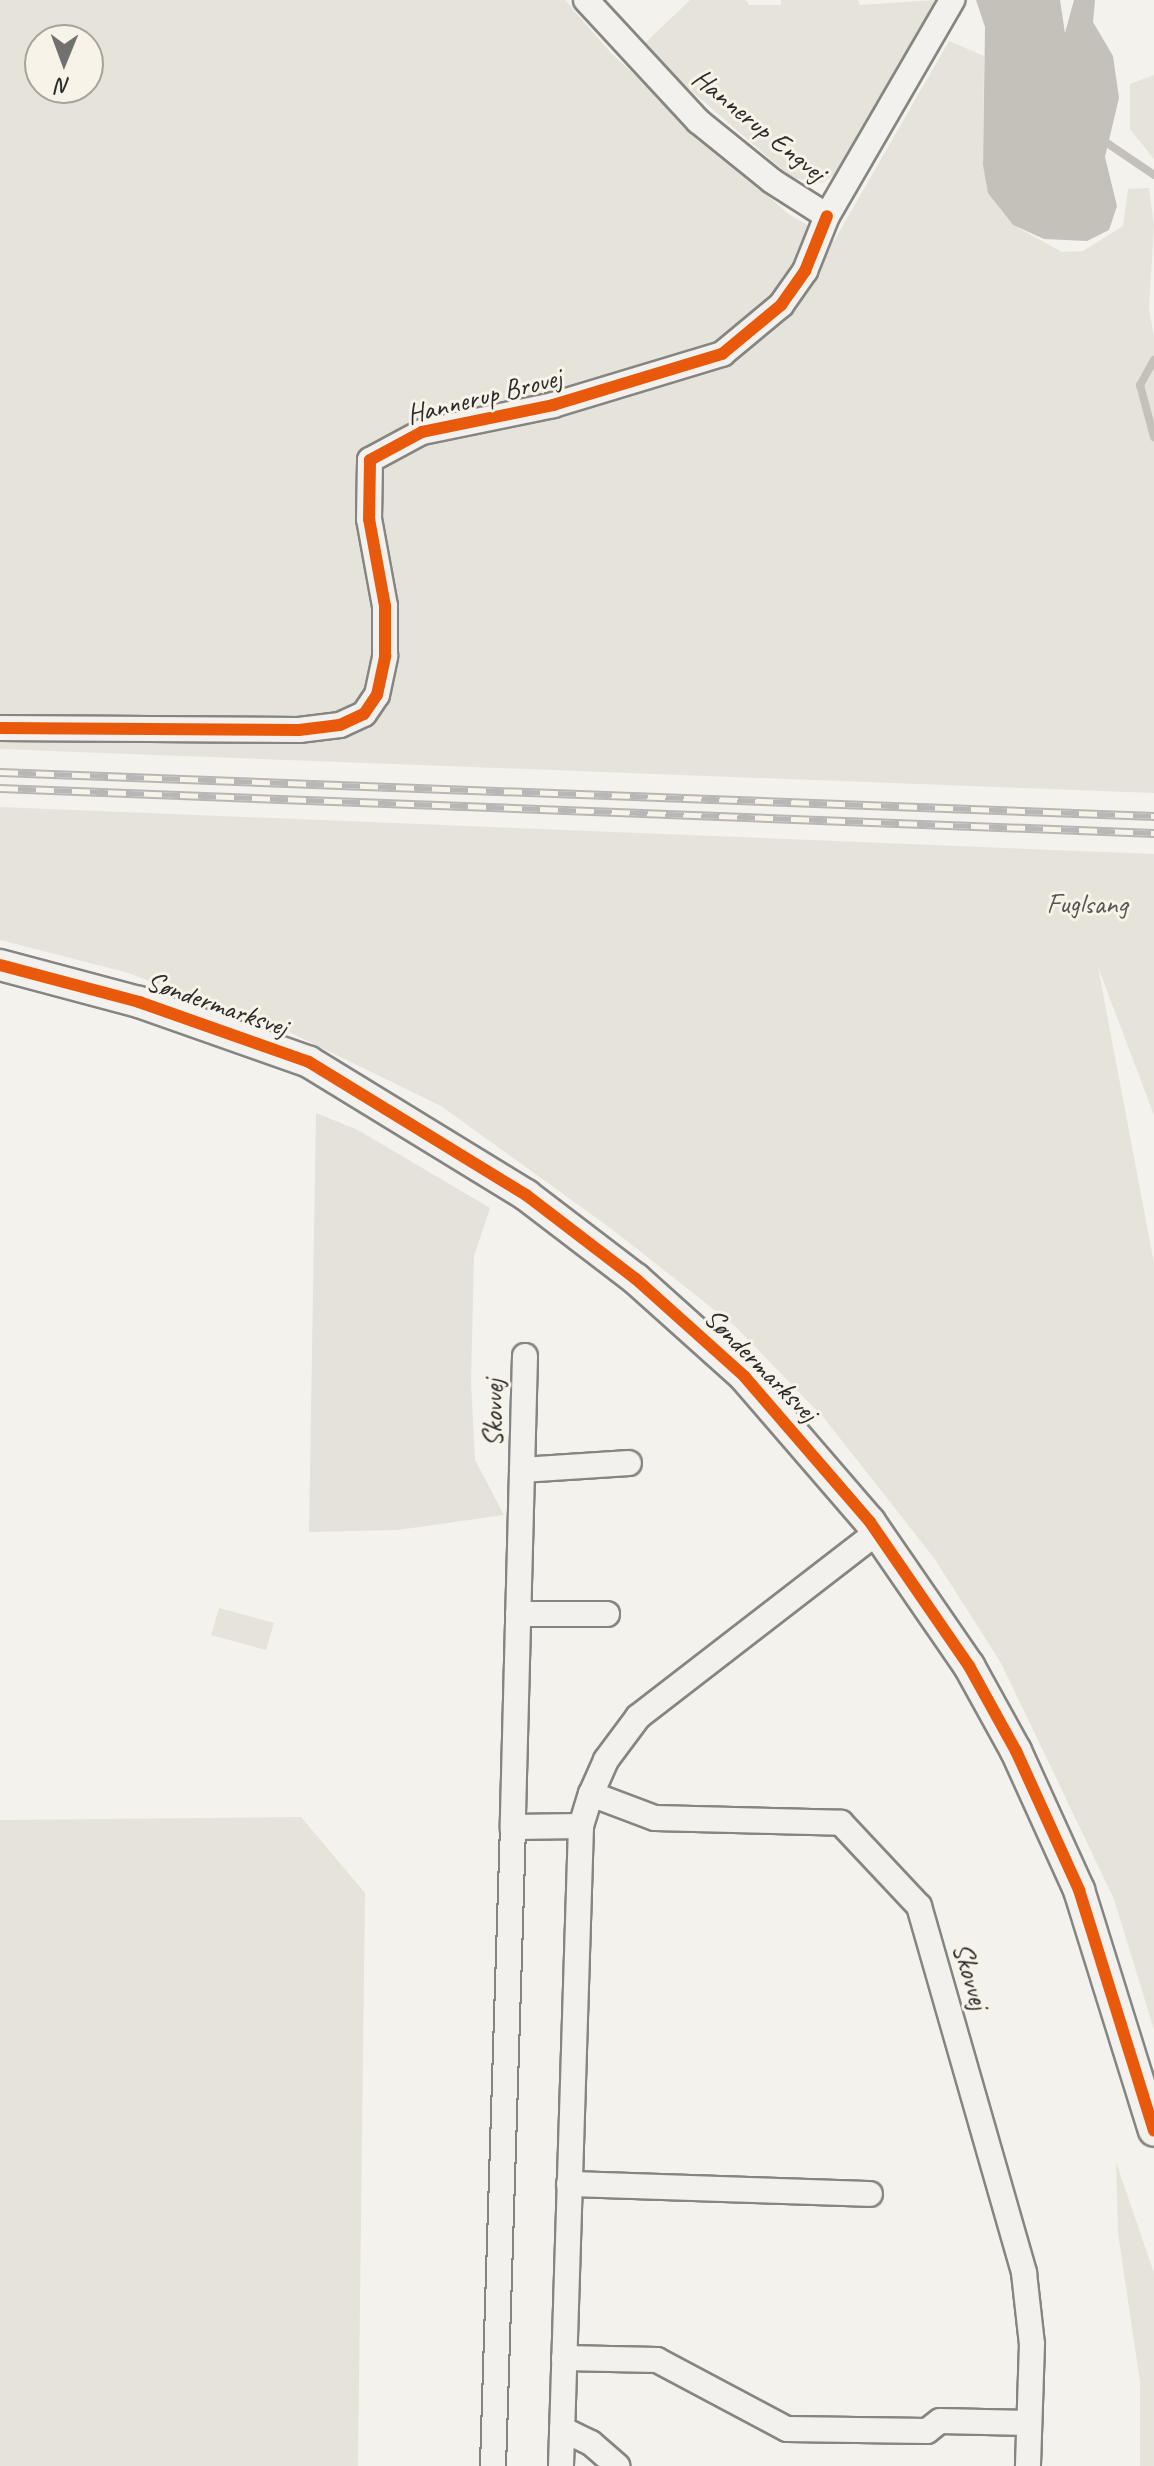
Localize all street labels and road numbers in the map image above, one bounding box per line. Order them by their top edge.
street label: Hannerup Engvej [686,61,832,189]
street label: Hannerup Brovej [403,361,565,431]
street label: Søndermarksvej [142,964,292,1044]
street label: Søndermarksvej [697,1301,825,1429]
street label: Skovvej [476,1379,510,1447]
street label: Skovvej [946,1939,996,2013]

